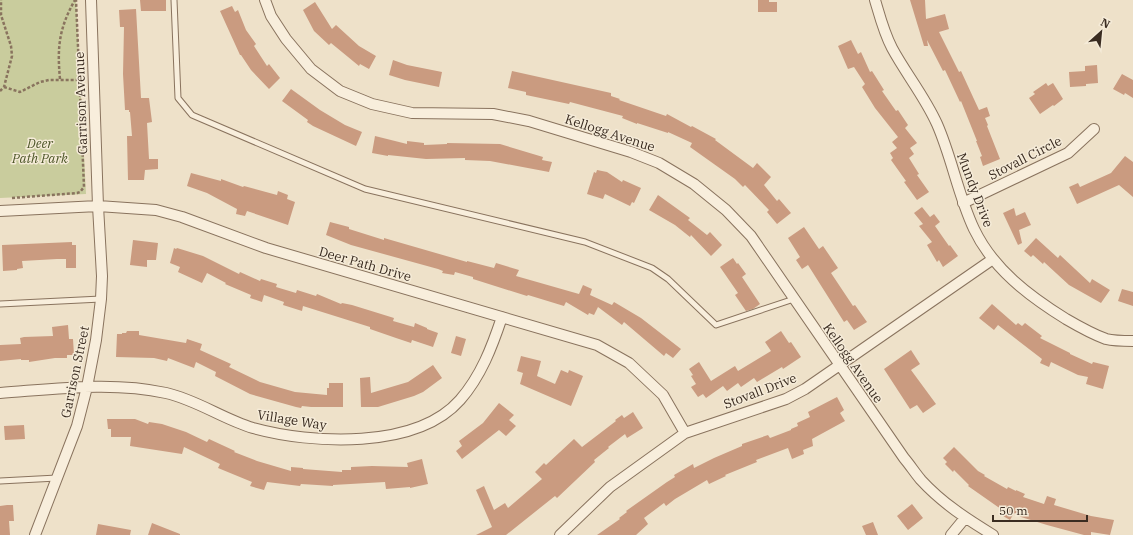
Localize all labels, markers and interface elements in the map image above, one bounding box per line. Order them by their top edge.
north arrow [1081,12,1121,52]
text: N [1098,15,1113,31]
street label: Garrison Avenue [71,51,91,155]
street label: Kellogg Avenue [563,110,657,156]
street label: Stovall Circle [986,132,1065,184]
park label: Deer Path Park [11,135,68,167]
street label: Mundy Drive [953,150,997,230]
street label: Deer Path Drive [317,243,413,285]
street label: Kellogg Avenue [819,320,887,406]
street label: Garrison Street [57,324,93,420]
street label: Stovall Drive [721,369,799,413]
street label: Village Way [256,406,328,434]
scale bar [993,497,1087,523]
text: 50 m [999,503,1028,518]

